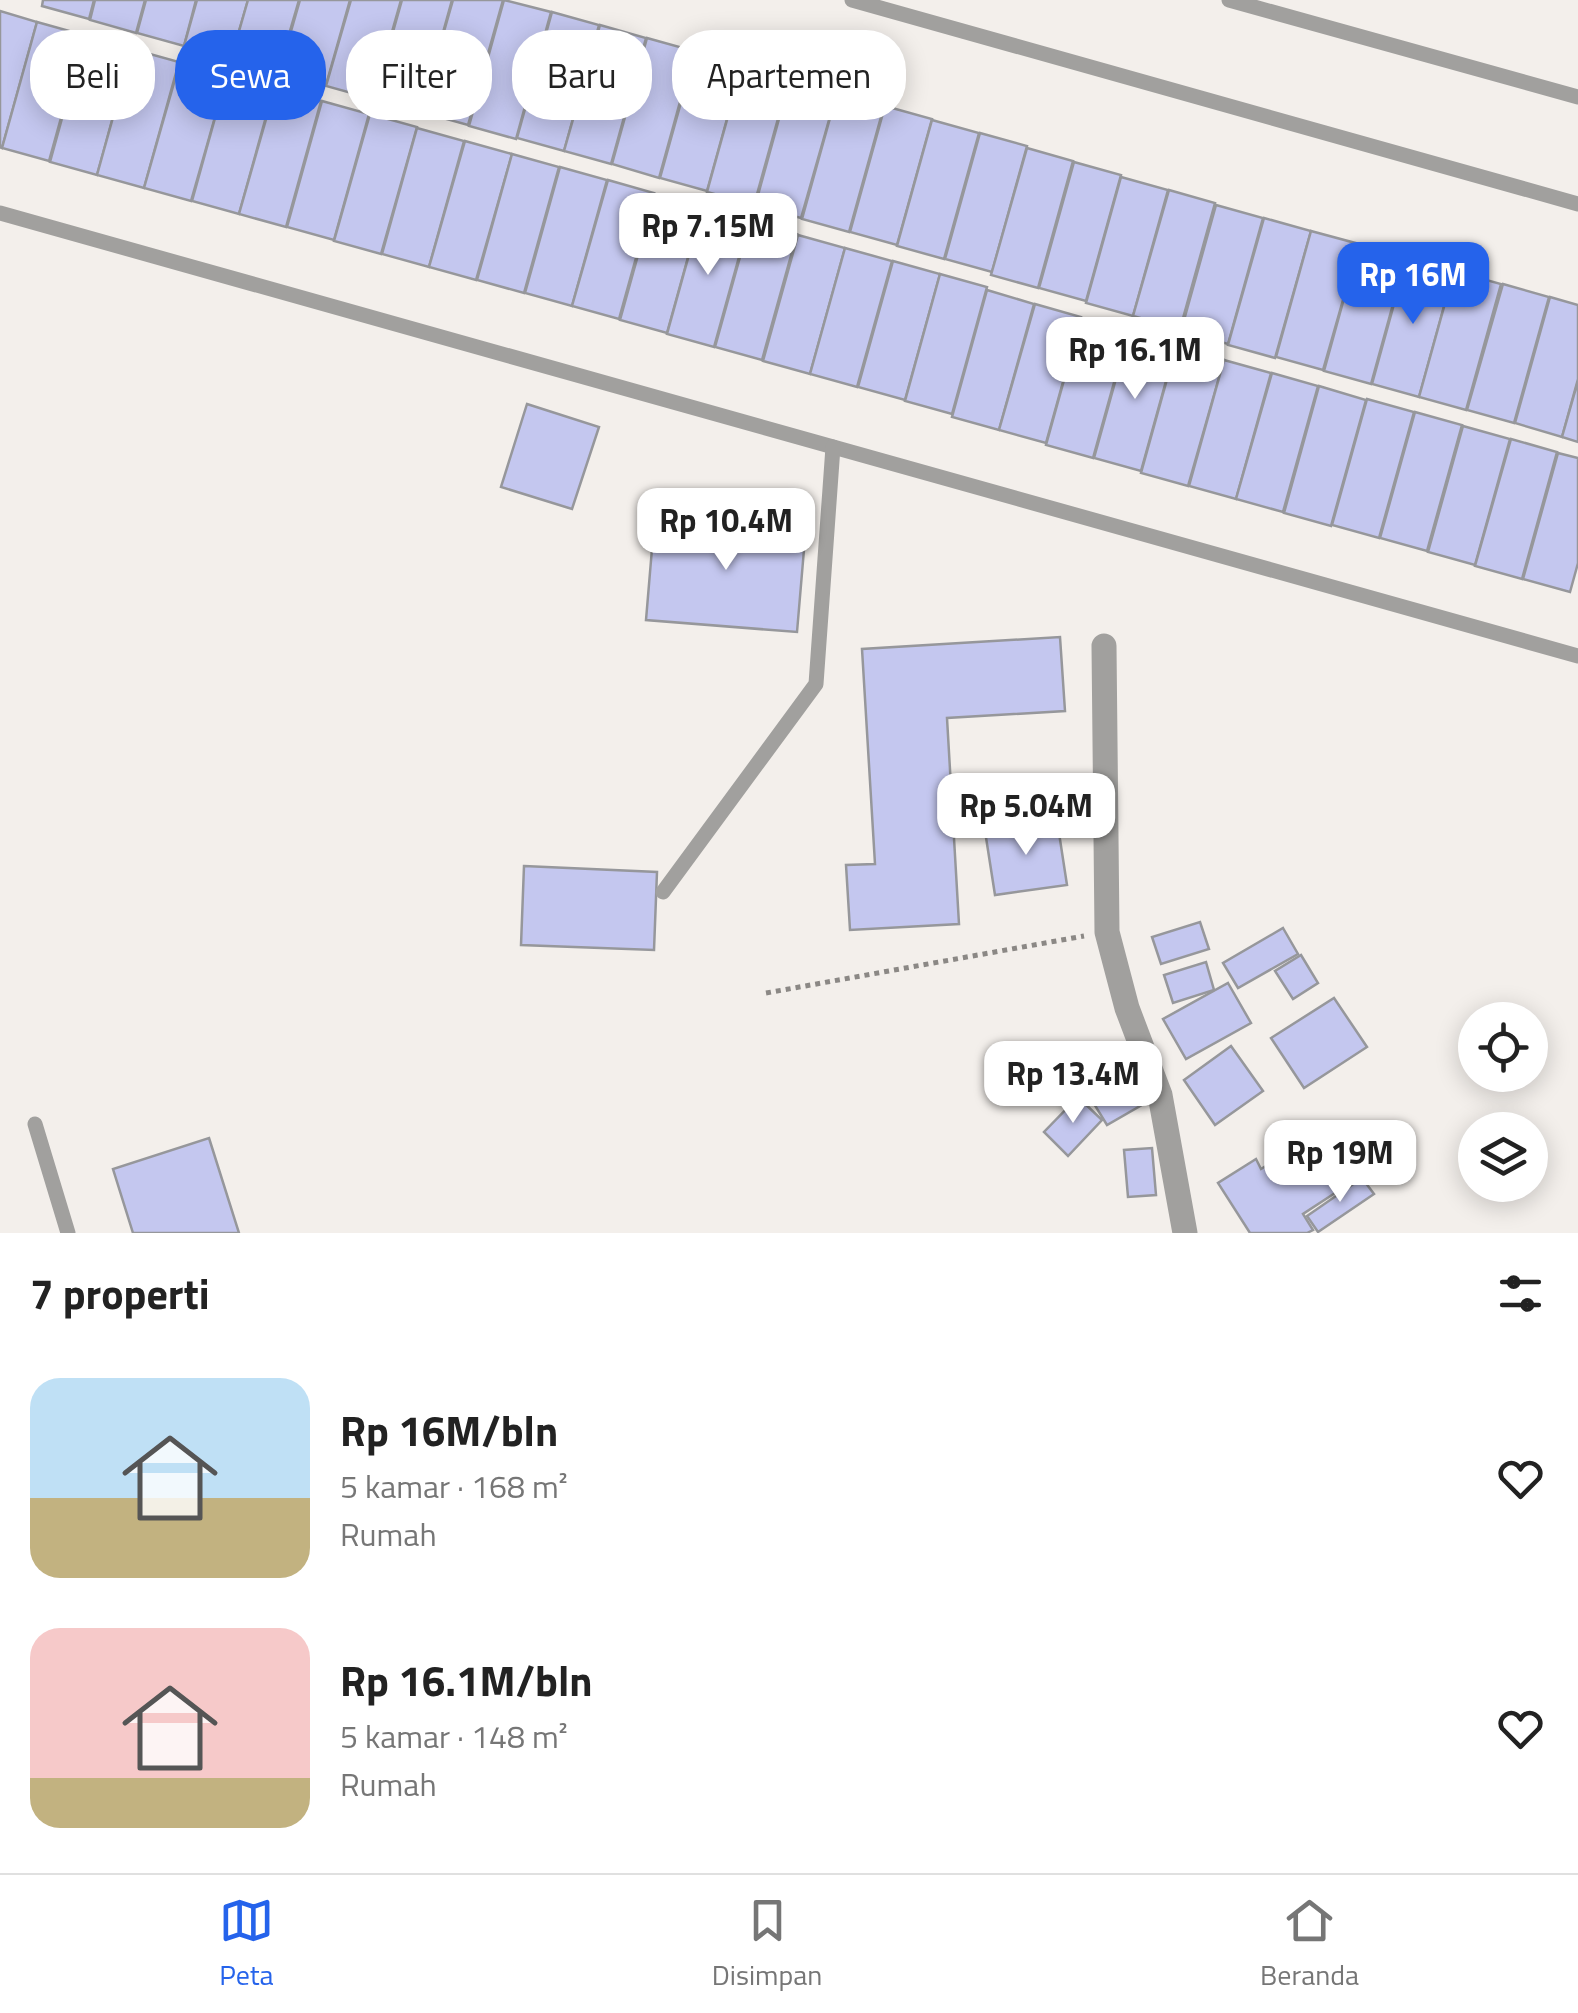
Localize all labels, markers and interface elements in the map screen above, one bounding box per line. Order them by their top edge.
chip: Beli [30,30,155,120]
chip: Sewa [175,30,326,120]
chip: Filter [346,30,492,120]
chip: Baru [512,30,652,120]
chip: Apartemen [672,30,906,120]
pin: Rp 7.15M [605,193,811,278]
text: Rp 7.15M [641,201,775,249]
pin: Rp 16M [1332,242,1494,327]
text: Rp 16M [1359,250,1467,298]
pin: Rp 16.1M [1032,317,1238,402]
text: Rp 16.1M [1068,325,1202,373]
pin: Rp 10.4M [623,488,829,573]
text: Rp 10.4M [659,496,793,544]
pin: Rp 5.04M [923,773,1129,858]
text: Rp 5.04M [959,781,1093,829]
map controls [1458,1002,1548,1202]
button: locate [1458,1002,1548,1092]
pin: Rp 13.4M [970,1041,1176,1126]
text: Rp 13.4M [1006,1049,1140,1097]
button: layers [1458,1112,1548,1202]
pin: Rp 19M [1259,1120,1421,1205]
text: Rp 19M [1286,1128,1394,1176]
text: 7 properti [30,1261,210,1325]
icon: filters [1493,1266,1548,1321]
text: Rp 16M/bln [340,1398,558,1462]
icon: home [110,1418,230,1538]
icon: heart [1493,1451,1548,1506]
text: 5 kamar · 168 m² [340,1462,568,1510]
text: Rumah [340,1510,437,1558]
text: Rp 16.1M/bln [340,1648,592,1712]
icon: home [110,1668,230,1788]
icon: heart [1493,1701,1548,1756]
text: 5 kamar · 148 m² [340,1712,568,1760]
text: Rumah [340,1760,437,1808]
tab: Peta [219,1893,274,1996]
tab: Disimpan [712,1893,822,1996]
tab: Beranda [1260,1893,1359,1996]

